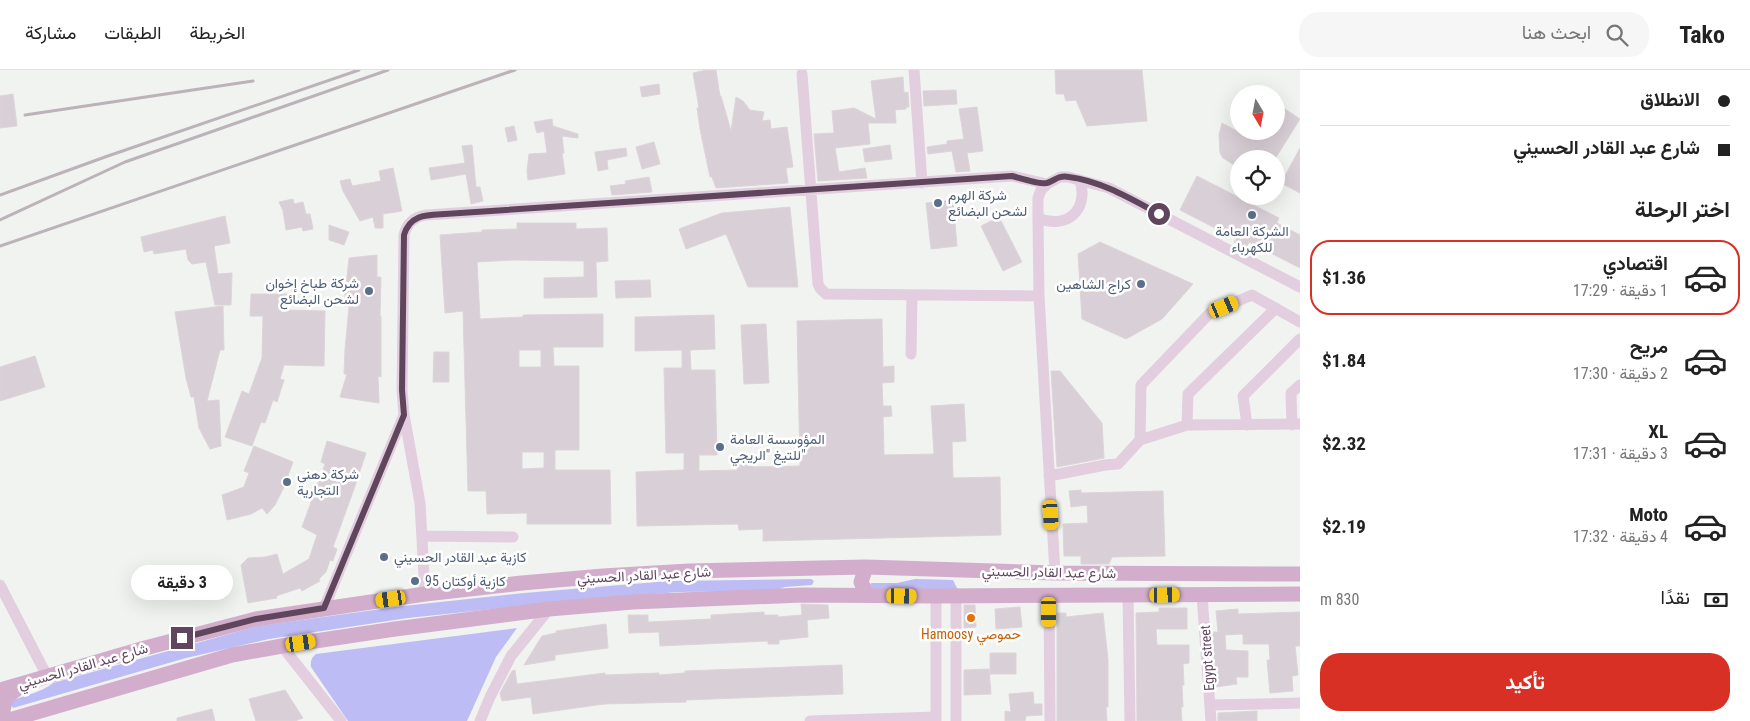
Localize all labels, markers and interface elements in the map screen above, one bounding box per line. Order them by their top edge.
search box [1299,12,1649,57]
text: ابحث هنا [1522,21,1591,44]
icon: search [1603,21,1631,49]
text: Tako [1679,21,1725,49]
text: مشاركة [25,22,76,43]
text: الطبقات [104,22,161,43]
text: الخريطة [189,22,245,43]
north arrow [1230,85,1285,140]
map controls [1230,85,1285,205]
text: الانطلاق [1640,88,1700,111]
text: شارع عبد القادر الحسيني [1513,136,1700,159]
button: locate [1230,150,1285,205]
place label: شركة الهرم لشحن البضائع [948,187,1027,222]
marker: شركة الهرم لشحن البضائع [932,197,944,209]
text: اختر الرحلة [1635,197,1730,222]
route start [1148,203,1170,225]
marker: الشركة العامة للكهرباء [1246,209,1258,221]
place label: الشركة العامة للكهرباء [1215,223,1289,256]
text: اقتصادي [1603,252,1668,275]
icon: car [1683,255,1728,300]
text: $1.36 [1322,266,1366,289]
place label: شركة طباخ إخوان لشحن البضائع [265,275,359,310]
place label: كراج الشاهين [1056,276,1131,295]
marker: كراج الشاهين [1135,278,1147,290]
text: 1 دقيقة · 17:29 [1573,281,1668,300]
marker: شركة طباخ إخوان لشحن البضائع [363,285,375,297]
car [1207,294,1240,320]
text: مريح [1630,335,1668,358]
icon: car [1683,338,1728,383]
text: $1.84 [1322,349,1366,372]
text: 2 دقيقة · 17:30 [1573,364,1668,383]
text: XL [1648,420,1668,443]
icon: car [1683,421,1728,466]
place label: المؤوسسة العامة للتيغ "الريجي" [730,431,825,467]
text: $2.32 [1322,432,1366,455]
marker: المؤوسسة العامة للتيغ "الريجي" [714,441,726,453]
text: 3 دقيقة · 17:31 [1573,444,1668,463]
place label: شركة دهني التجارية [297,466,359,499]
marker: شركة دهني التجارية [281,476,293,488]
car [1042,500,1059,530]
text: Moto [1629,503,1668,526]
icon: car [1683,504,1728,549]
text: $2.19 [1322,515,1366,538]
text: 4 دقيقة · 17:32 [1573,527,1668,546]
place label: كازية عبد القادر الحسيني [394,549,526,569]
marker: كازية عبد القادر الحسيني [378,551,390,563]
street label: شارع عبد القادر الحسيني [577,563,712,590]
street label: شارع عبد القادر الحسيني [982,563,1116,585]
callout: 3 دقيقة [131,566,233,600]
text: 3 دقيقة [157,573,207,592]
place label: كازية أوكتان 95 [425,573,506,590]
marker: كازية أوكتان 95 [409,575,421,587]
text: نقدًا [1661,586,1690,609]
icon: cash [1702,586,1730,614]
car [1149,587,1180,603]
car [886,588,917,604]
car [375,589,406,609]
text: 830 m [1320,590,1359,609]
car [1041,597,1056,627]
marker: Hamoosy حموصي [965,612,977,624]
street label: Egypt street [1197,625,1217,691]
place label: Hamoosy حموصي [921,626,1021,646]
route end [171,627,193,649]
car [285,633,316,653]
street label: شارع عبد القادر الحسيني [16,640,151,696]
button: تأكيد [1320,653,1730,711]

